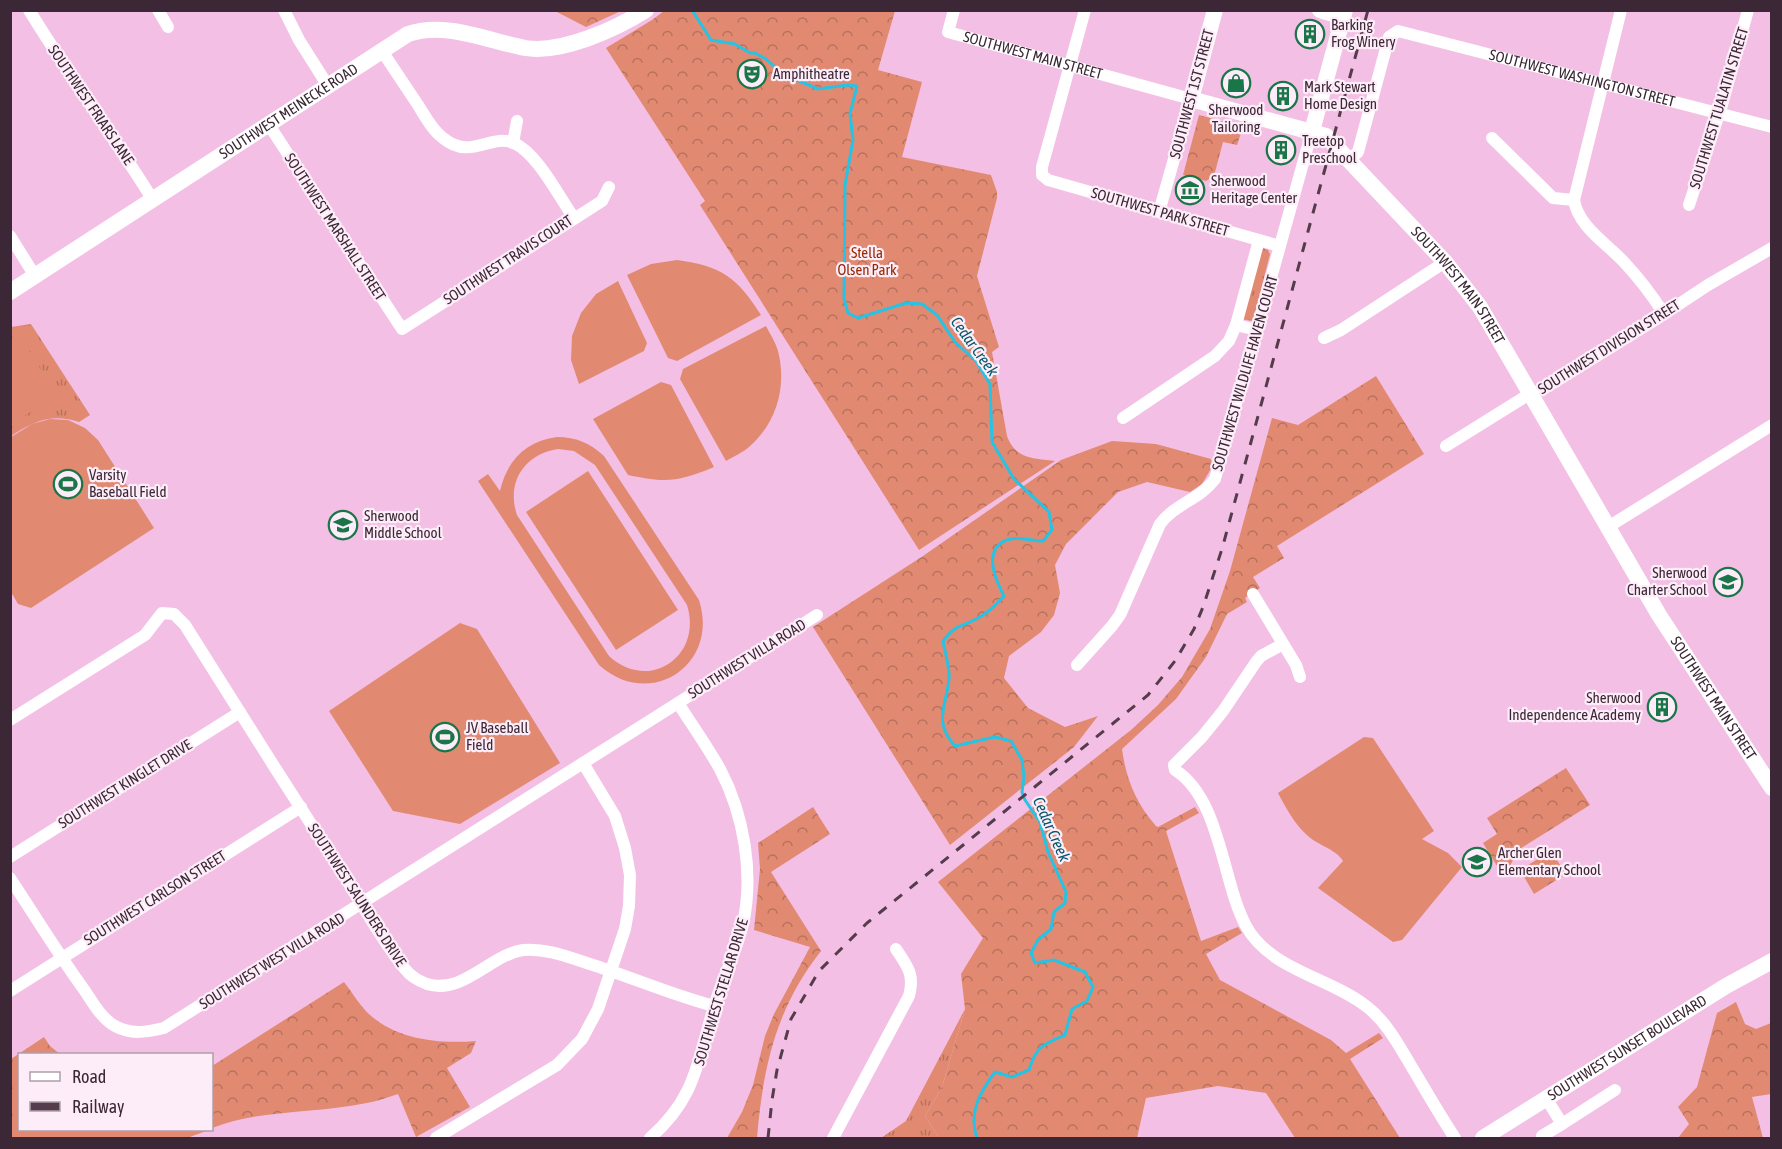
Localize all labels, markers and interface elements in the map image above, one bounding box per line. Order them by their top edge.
place label: Barking Frog Winery [1331,16,1396,50]
building icon: Barking Frog Winery [1294,18,1326,50]
street label: SOUTHWEST TUALATIN STREET [1686,25,1751,191]
street label: SOUTHWEST 1ST STREET [1166,27,1217,160]
street label: SOUTHWEST MAIN STREET [962,28,1105,82]
street label: SOUTHWEST FRIARS LANE [45,42,138,168]
street label: SOUTHWEST WASHINGTON STREET [1488,46,1677,110]
theatre icon: Amphitheatre [736,58,768,90]
street label: SOUTHWEST MEINECKE ROAD [216,60,361,162]
place label: Amphitheatre [773,65,850,82]
shop icon: Sherwood Tailoring [1220,67,1252,99]
place label: Mark Stewart Home Design [1304,78,1377,112]
building icon: Mark Stewart Home Design [1267,80,1299,112]
place label: Sherwood Tailoring [1209,101,1263,135]
place label: Treetop Preschool [1302,132,1357,166]
building icon: Treetop Preschool [1265,134,1297,166]
street label: SOUTHWEST MARSHALL STREET [281,150,390,304]
place label: Sherwood Heritage Center [1211,172,1298,206]
museum icon: Sherwood Heritage Center [1174,174,1206,206]
street label: SOUTHWEST PARK STREET [1089,184,1231,239]
street label: SOUTHWEST TRAVIS COURT [440,211,576,308]
street label: SOUTHWEST MAIN STREET [1408,223,1509,347]
park label: Stella Olsen Park [837,244,897,278]
street label: SOUTHWEST WILDLIFE HAVEN COURT [1208,273,1281,473]
street label: SOUTHWEST DIVISION STREET [1535,296,1683,397]
water label: Cedar Creek [948,313,1003,380]
place label: Varsity Baseball Field [89,466,167,500]
sports icon: Varsity Baseball Field [52,468,84,500]
place label: Sherwood Middle School [364,507,442,541]
school or university icon: Sherwood Middle School [327,509,359,541]
place label: Sherwood Charter School [1627,564,1707,598]
school or university icon: Sherwood Charter School [1712,566,1744,598]
street label: SOUTHWEST VILLA ROAD [685,615,809,702]
street label: SOUTHWEST MAIN STREET [1667,633,1760,763]
place label: Sherwood Independence Academy [1508,689,1641,723]
building icon: Sherwood Independence Academy [1646,691,1678,723]
place label: JV Baseball Field [466,719,528,753]
sports icon: JV Baseball Field [429,721,461,753]
street label: SOUTHWEST KINGLET DRIVE [55,735,195,832]
water label: Cedar Creek [1030,794,1075,865]
street label: SOUTHWEST SAUNDERS DRIVE [305,820,410,970]
place label: Archer Glen Elementary School [1498,844,1601,878]
school or university icon: Archer Glen Elementary School [1461,846,1493,878]
street label: SOUTHWEST CARLSON STREET [80,847,229,948]
street label: SOUTHWEST WEST VILLA ROAD [196,909,347,1012]
street label: SOUTHWEST STELLAR DRIVE [690,916,751,1067]
street label: SOUTHWEST SUNSET BOULEVARD [1544,991,1709,1103]
legend [18,1053,213,1131]
text: Road [72,1066,106,1087]
text: Railway [72,1096,124,1117]

